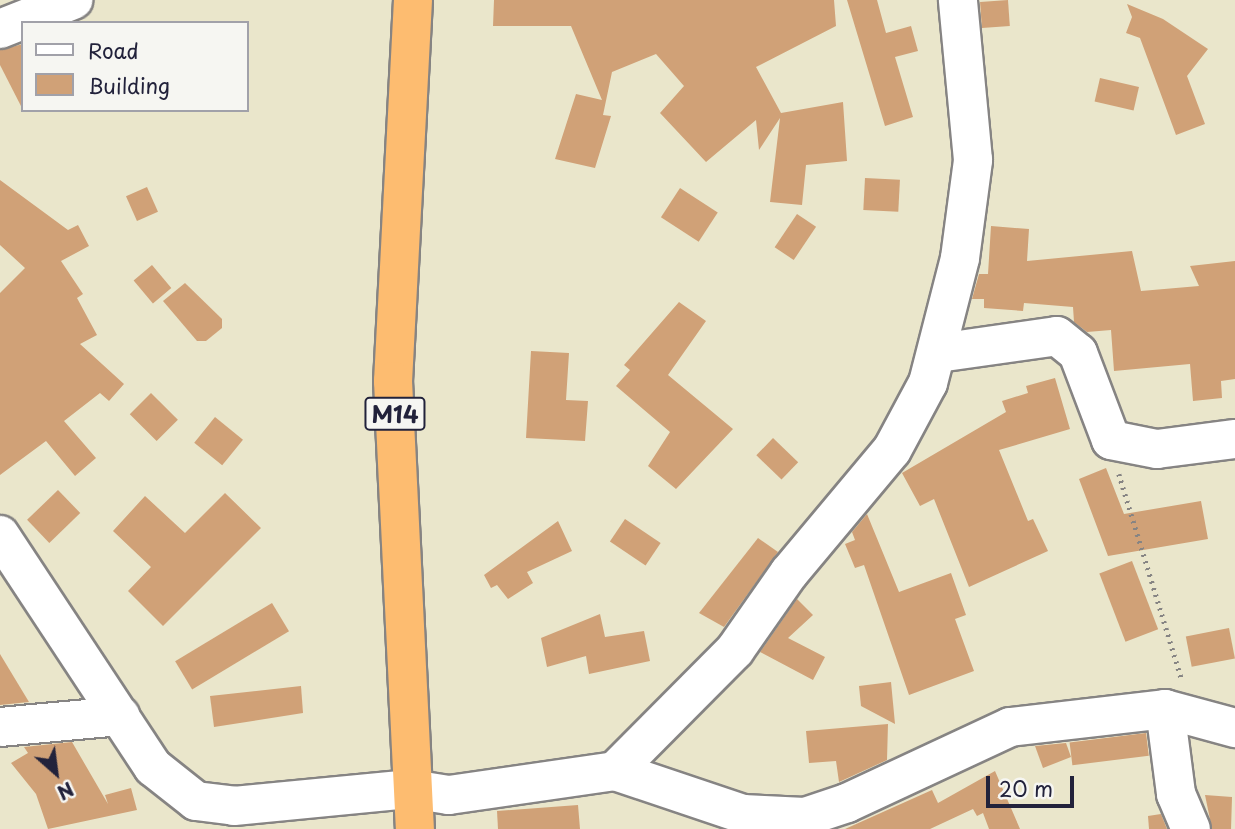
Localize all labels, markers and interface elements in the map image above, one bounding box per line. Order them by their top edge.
legend [21,21,248,112]
text: Road [88,34,139,66]
text: Building [88,69,170,101]
road number: M14 [364,394,426,434]
north arrow [21,738,91,808]
scale bar [990,762,1078,806]
text: 20 m [999,772,1053,804]
text: N [53,776,79,807]

